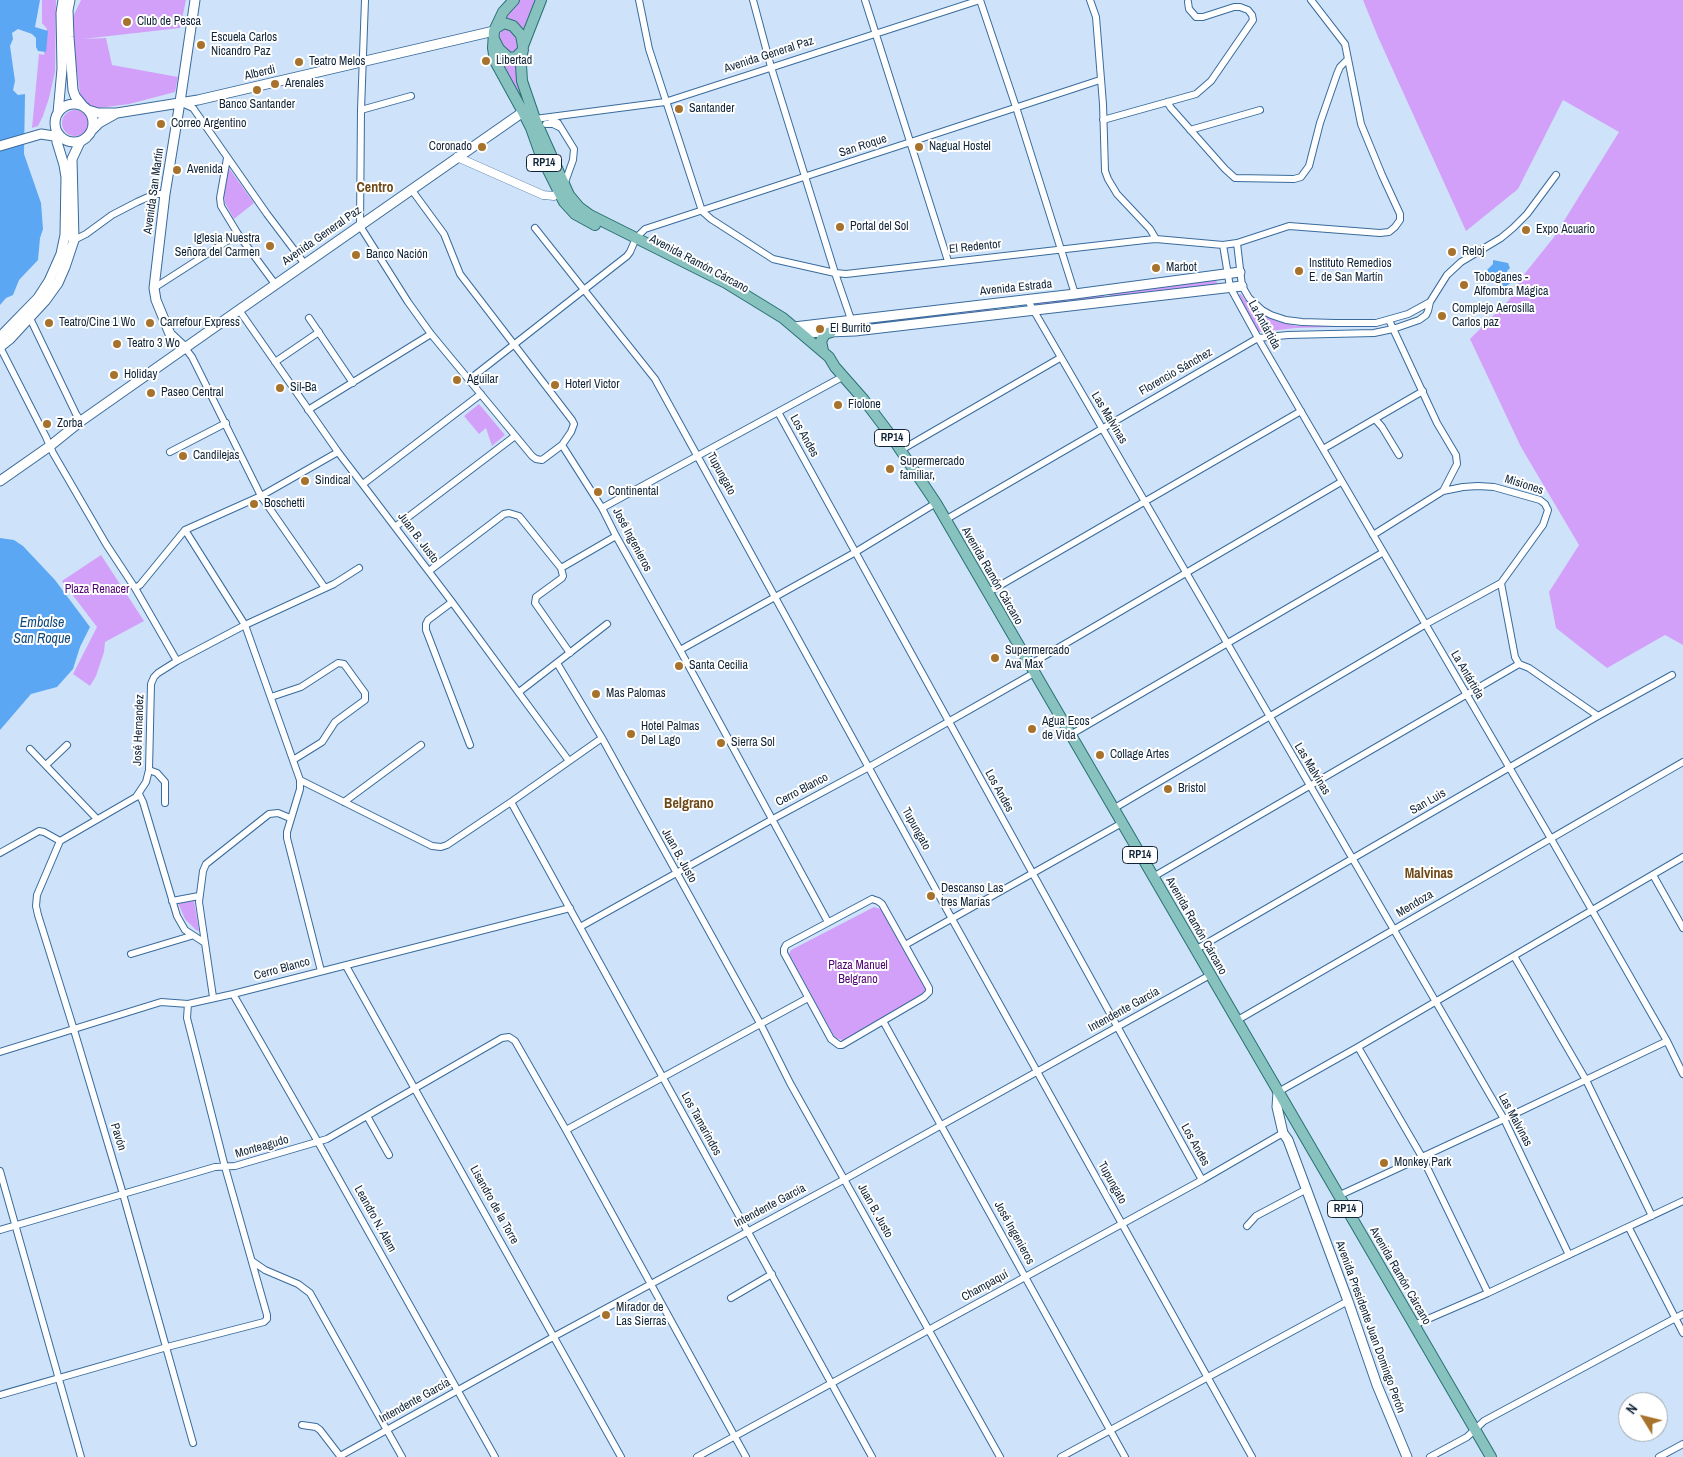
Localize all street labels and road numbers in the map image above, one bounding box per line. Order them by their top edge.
street label: Avenida General Paz [722,34,816,76]
street label: Alberdi [243,62,277,84]
street label: San Roque [837,132,889,160]
street label: Avenida San Martín [141,147,167,235]
road number: RP14 [526,154,562,172]
street label: Avenida General Paz [280,203,364,269]
street label: Avenida Ramón Cárcano [647,232,751,296]
street label: El Redentor [948,237,1002,257]
street label: Avenida Estrada [979,277,1053,299]
street label: La Antártida [1245,298,1283,352]
street label: Florencio Sánchez [1137,345,1215,399]
street label: Las Malvinas [1088,389,1130,447]
street label: Los Andes [786,412,822,460]
road number: RP14 [874,429,910,446]
street label: Tupungato [704,450,738,498]
street label: Misiones [1503,472,1545,498]
street label: José Ingenieros [609,506,655,574]
street label: Juan B. Justo [394,510,442,566]
street label: Avenida Ramón Cárcano [958,525,1026,627]
street label: La Antártida [1447,648,1487,702]
street label: José Hernandez [131,694,147,766]
street label: Las Malvinas [1291,740,1333,798]
street label: Los Andes [981,767,1017,815]
street label: Cerro Blanco [773,770,831,810]
street label: San Luis [1408,786,1448,818]
street label: Tupungato [899,805,933,853]
street label: Juan B. Justo [658,826,700,886]
road number: RP14 [1122,846,1158,864]
street label: Avenida Ramón Cárcano [1162,875,1230,977]
street label: Mendoza [1394,887,1436,921]
street label: Cerro Blanco [252,955,312,983]
street label: Intendente García [1086,985,1162,1035]
street label: Los Tamarindos [678,1090,724,1158]
street label: Las Malvinas [1495,1091,1535,1149]
street label: Los Andes [1177,1121,1213,1169]
street label: Pavón [107,1122,129,1152]
street label: Monteagudo [234,1133,290,1161]
street label: Tupungato [1095,1159,1129,1207]
street label: Lisandro de la Torre [466,1163,522,1247]
street label: Intendente García [732,1181,808,1231]
street label: Juan B. Justo [854,1181,896,1241]
street label: Leandro N. Alem [351,1183,399,1255]
street label: José Ingenieros [991,1199,1037,1267]
road number: RP14 [1328,1200,1362,1218]
street label: Avenida Ramón Cárcano [1366,1225,1434,1327]
street label: Avenida Presidente Juan Domingo Perón [1332,1239,1408,1415]
street label: Champaquí [959,1267,1011,1305]
street label: Intendente García [377,1376,453,1426]

